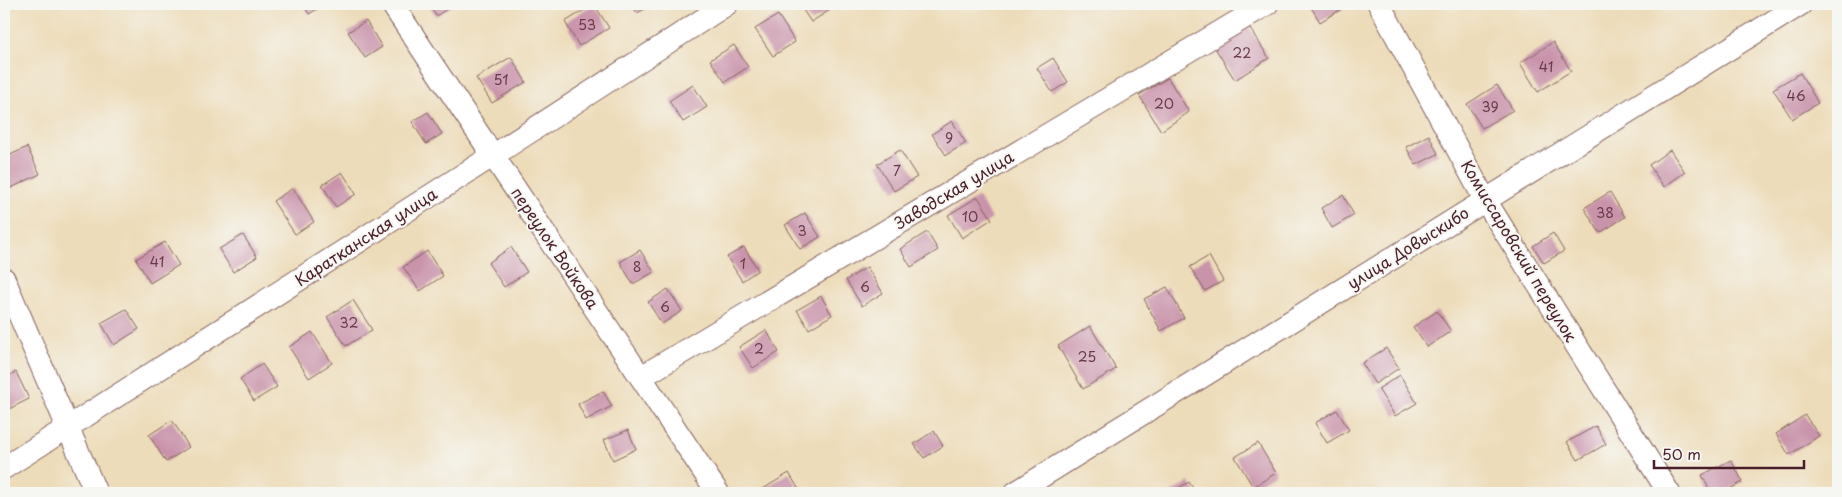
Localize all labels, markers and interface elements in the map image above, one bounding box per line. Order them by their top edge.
house number: 53 [578,14,596,35]
house number: 22 [1233,42,1251,63]
house number: 41 [1539,56,1553,77]
house number: 51 [494,69,508,90]
house number: 46 [1786,85,1806,106]
house number: 20 [1154,93,1174,114]
house number: 39 [1481,96,1499,117]
house number: 9 [945,127,953,148]
street label: Заводская улица [889,144,1018,234]
street label: Комиссаровский переулок [1456,155,1584,346]
house number: 7 [893,160,901,181]
street label: Каратканская улица [290,181,441,291]
street label: переулок Войкова [506,182,606,313]
street label: улица Довыскибо [1342,200,1473,294]
house number: 38 [1596,202,1614,223]
house number: 10 [962,206,978,227]
house number: 3 [797,220,807,241]
house number: 41 [150,251,164,272]
house number: 1 [740,253,746,274]
house number: 8 [633,256,641,277]
house number: 6 [860,276,870,297]
house number: 6 [660,296,670,317]
house number: 32 [340,312,358,333]
house number: 2 [754,338,764,359]
house number: 25 [1078,346,1096,367]
scale bar [1654,437,1804,469]
text: 50 m [1662,442,1701,465]

